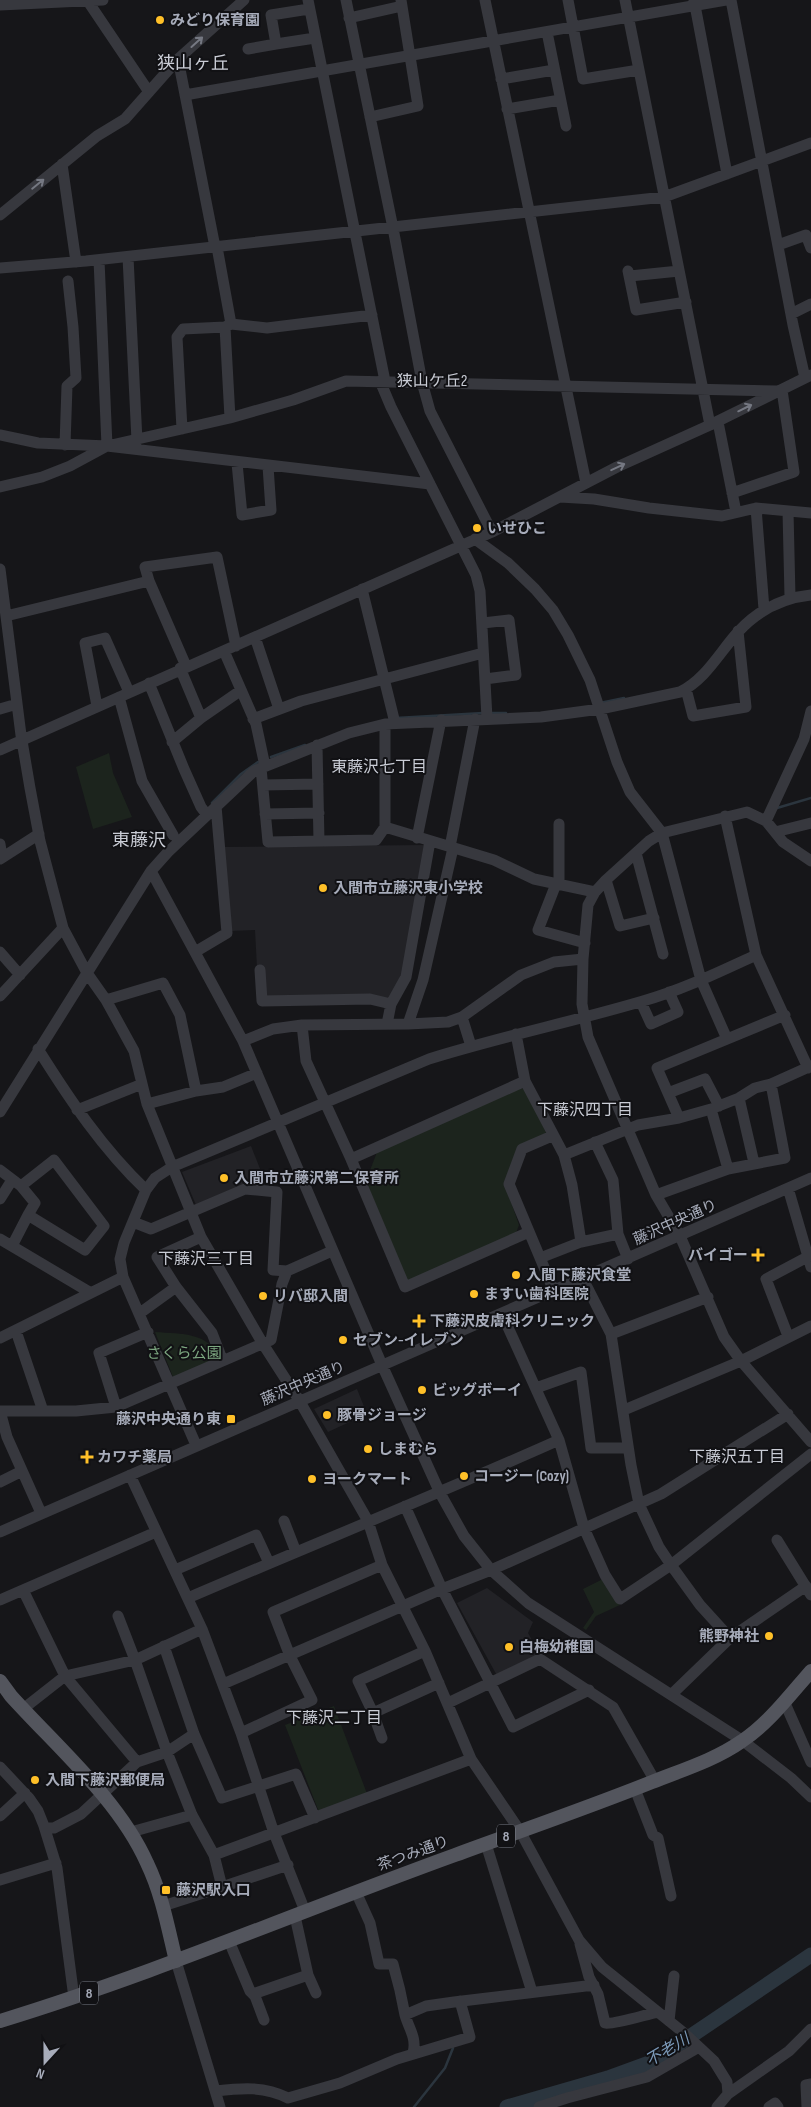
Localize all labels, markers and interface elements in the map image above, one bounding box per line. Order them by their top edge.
place label: みどり保育園 [170,11,260,30]
marker: みどり保育園 [154,14,166,26]
one-way arrow [191,36,204,48]
district label: 狭山ヶ丘 [157,53,229,74]
one-way arrow [31,178,44,189]
district label: 狭山ケ丘2 [397,372,467,391]
one-way arrow [737,403,752,413]
one-way arrow [610,462,625,472]
place label: いせひこ [487,519,547,538]
marker: いせひこ [471,522,483,534]
district label: 東藤沢七丁目 [331,758,427,777]
district label: 東藤沢 [112,830,166,851]
place label: 入間市立藤沢東小学校 [333,879,483,898]
marker: 入間市立藤沢東小学校 [317,882,329,894]
district label: 下藤沢四丁目 [537,1101,633,1120]
place label: 入間市立藤沢第二保育所 [234,1169,399,1188]
marker: 入間市立藤沢第二保育所 [218,1172,230,1184]
street label: 藤沢中央通り [630,1195,720,1249]
place label: バイゴー [688,1246,748,1265]
marker: バイゴー [752,1249,764,1261]
district label: 下藤沢三丁目 [158,1250,254,1269]
place label: 入間下藤沢食堂 [526,1266,631,1285]
marker: 入間下藤沢食堂 [510,1269,522,1281]
place label: ますい歯科医院 [484,1285,589,1304]
place label: リバ邸入間 [273,1287,348,1306]
marker: ますい歯科医院 [468,1288,480,1300]
marker: リバ邸入間 [257,1290,269,1302]
place label: 下藤沢皮膚科クリニック [430,1312,595,1331]
marker: 下藤沢皮膚科クリニック [412,1314,426,1328]
place label: セブン-イレブン [353,1331,464,1350]
marker: セブン-イレブン [337,1334,349,1346]
park label: さくら公園 [146,1344,222,1363]
street label: 藤沢中央通り [258,1357,348,1410]
place label: ビッグボーイ [432,1381,522,1400]
marker: ビッグボーイ [416,1384,428,1396]
place label: 豚骨ジョージ [337,1406,427,1425]
marker: 豚骨ジョージ [321,1409,333,1421]
place label: 藤沢中央通り東 [116,1410,221,1429]
marker: 藤沢中央通り東 [225,1413,237,1425]
place label: しまむら [378,1440,438,1459]
marker: しまむら [362,1443,374,1455]
place label: カワチ薬局 [97,1448,172,1467]
district label: 下藤沢五丁目 [689,1448,785,1467]
marker: カワチ薬局 [81,1451,93,1463]
place label: コージー (Cozy) [474,1467,569,1486]
place label: ヨークマート [322,1470,412,1489]
marker: コージー (Cozy) [458,1470,470,1482]
marker: ヨークマート [306,1473,318,1485]
place label: 熊野神社 [699,1627,759,1646]
marker: 熊野神社 [763,1630,775,1642]
place label: 白梅幼稚園 [519,1638,594,1657]
marker: 白梅幼稚園 [503,1641,515,1653]
district label: 下藤沢二丁目 [286,1709,382,1728]
place label: 入間下藤沢郵便局 [45,1771,165,1790]
marker: 入間下藤沢郵便局 [29,1774,41,1786]
road number: 8 [497,1824,515,1848]
street label: 茶つみ通り [375,1832,452,1875]
place label: 藤沢駅入口 [176,1881,251,1900]
marker: 藤沢駅入口 [160,1884,172,1896]
road number: 8 [80,1982,98,2005]
water label: 不老川 [642,2029,695,2071]
north arrow [20,2037,70,2087]
text: N [34,2064,47,2083]

